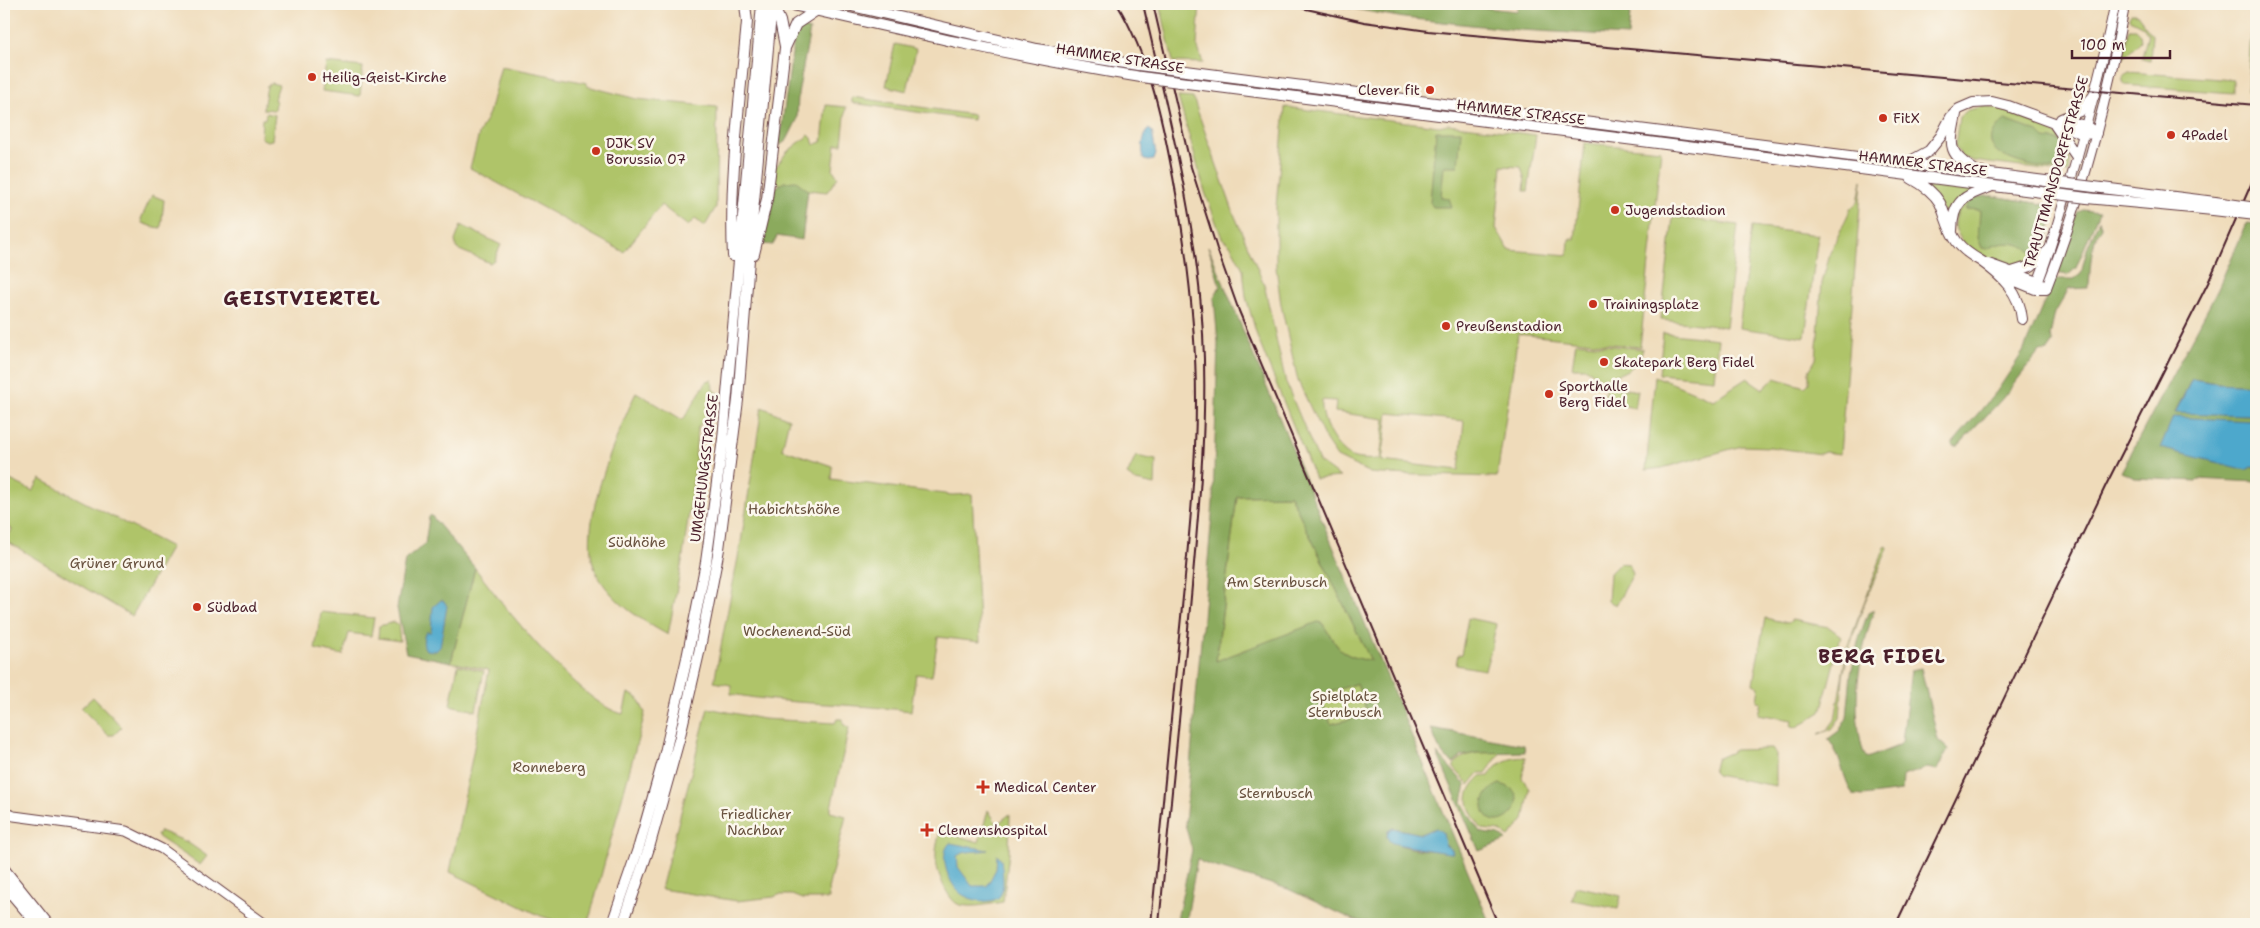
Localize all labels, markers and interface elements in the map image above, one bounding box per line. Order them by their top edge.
scale bar [2072,28,2170,60]
text: 100 m [2080,35,2125,55]
street label: HAMMER STRASSE [1055,39,1186,77]
place label: Heilig-Geist-Kirche [322,68,447,86]
marker: Heilig-Geist-Kirche [306,71,318,83]
street label: TRAUTTMANSDORFFSTRASSE [2020,73,2092,270]
place label: Clever fit [1358,81,1420,99]
marker: Clever fit [1424,84,1436,96]
street label: HAMMER STRASSE [1456,95,1587,129]
place label: FitX [1893,109,1920,127]
marker: FitX [1877,112,1889,124]
place label: 4Padel [2181,126,2228,144]
marker: 4Padel [2165,129,2177,141]
place label: DJK SV Borussia 07 [606,134,686,168]
marker: DJK SV Borussia 07 [590,145,602,157]
street label: HAMMER STRASSE [1858,146,1989,180]
place label: Jugendstadion [1625,201,1726,219]
marker: Jugendstadion [1609,204,1621,216]
district label: GEISTVIERTEL [223,286,381,311]
place label: Trainingsplatz [1603,295,1699,313]
marker: Trainingsplatz [1587,298,1599,310]
place label: Preußenstadion [1456,317,1562,335]
marker: Preußenstadion [1440,320,1452,332]
place label: Skatepark Berg Fidel [1614,353,1755,371]
marker: Skatepark Berg Fidel [1598,356,1610,368]
place label: Sporthalle Berg Fidel [1559,377,1628,411]
marker: Sporthalle Berg Fidel [1543,388,1555,400]
street label: UMGEHUNGSSTRASSE [686,393,722,543]
park label: Habichtshöhe [748,500,840,518]
park label: Südhöhe [608,533,666,551]
park label: Grüner Grund [70,554,164,572]
park label: Am Sternbusch [1226,573,1328,591]
place label: Südbad [207,598,257,616]
marker: Südbad [191,601,203,613]
park label: Wochenend-Süd [743,622,851,640]
district label: BERG FIDEL [1818,644,1946,669]
park label: Spielplatz Sternbusch [1308,687,1382,721]
park label: Ronneberg [512,758,586,776]
place label: Medical Center [994,778,1097,796]
marker: Medical Center [976,780,990,794]
park label: Sternbusch [1239,784,1313,802]
park label: Friedlicher Nachbar [720,805,792,839]
place label: Clemenshospital [938,821,1048,839]
marker: Clemenshospital [920,823,934,837]

